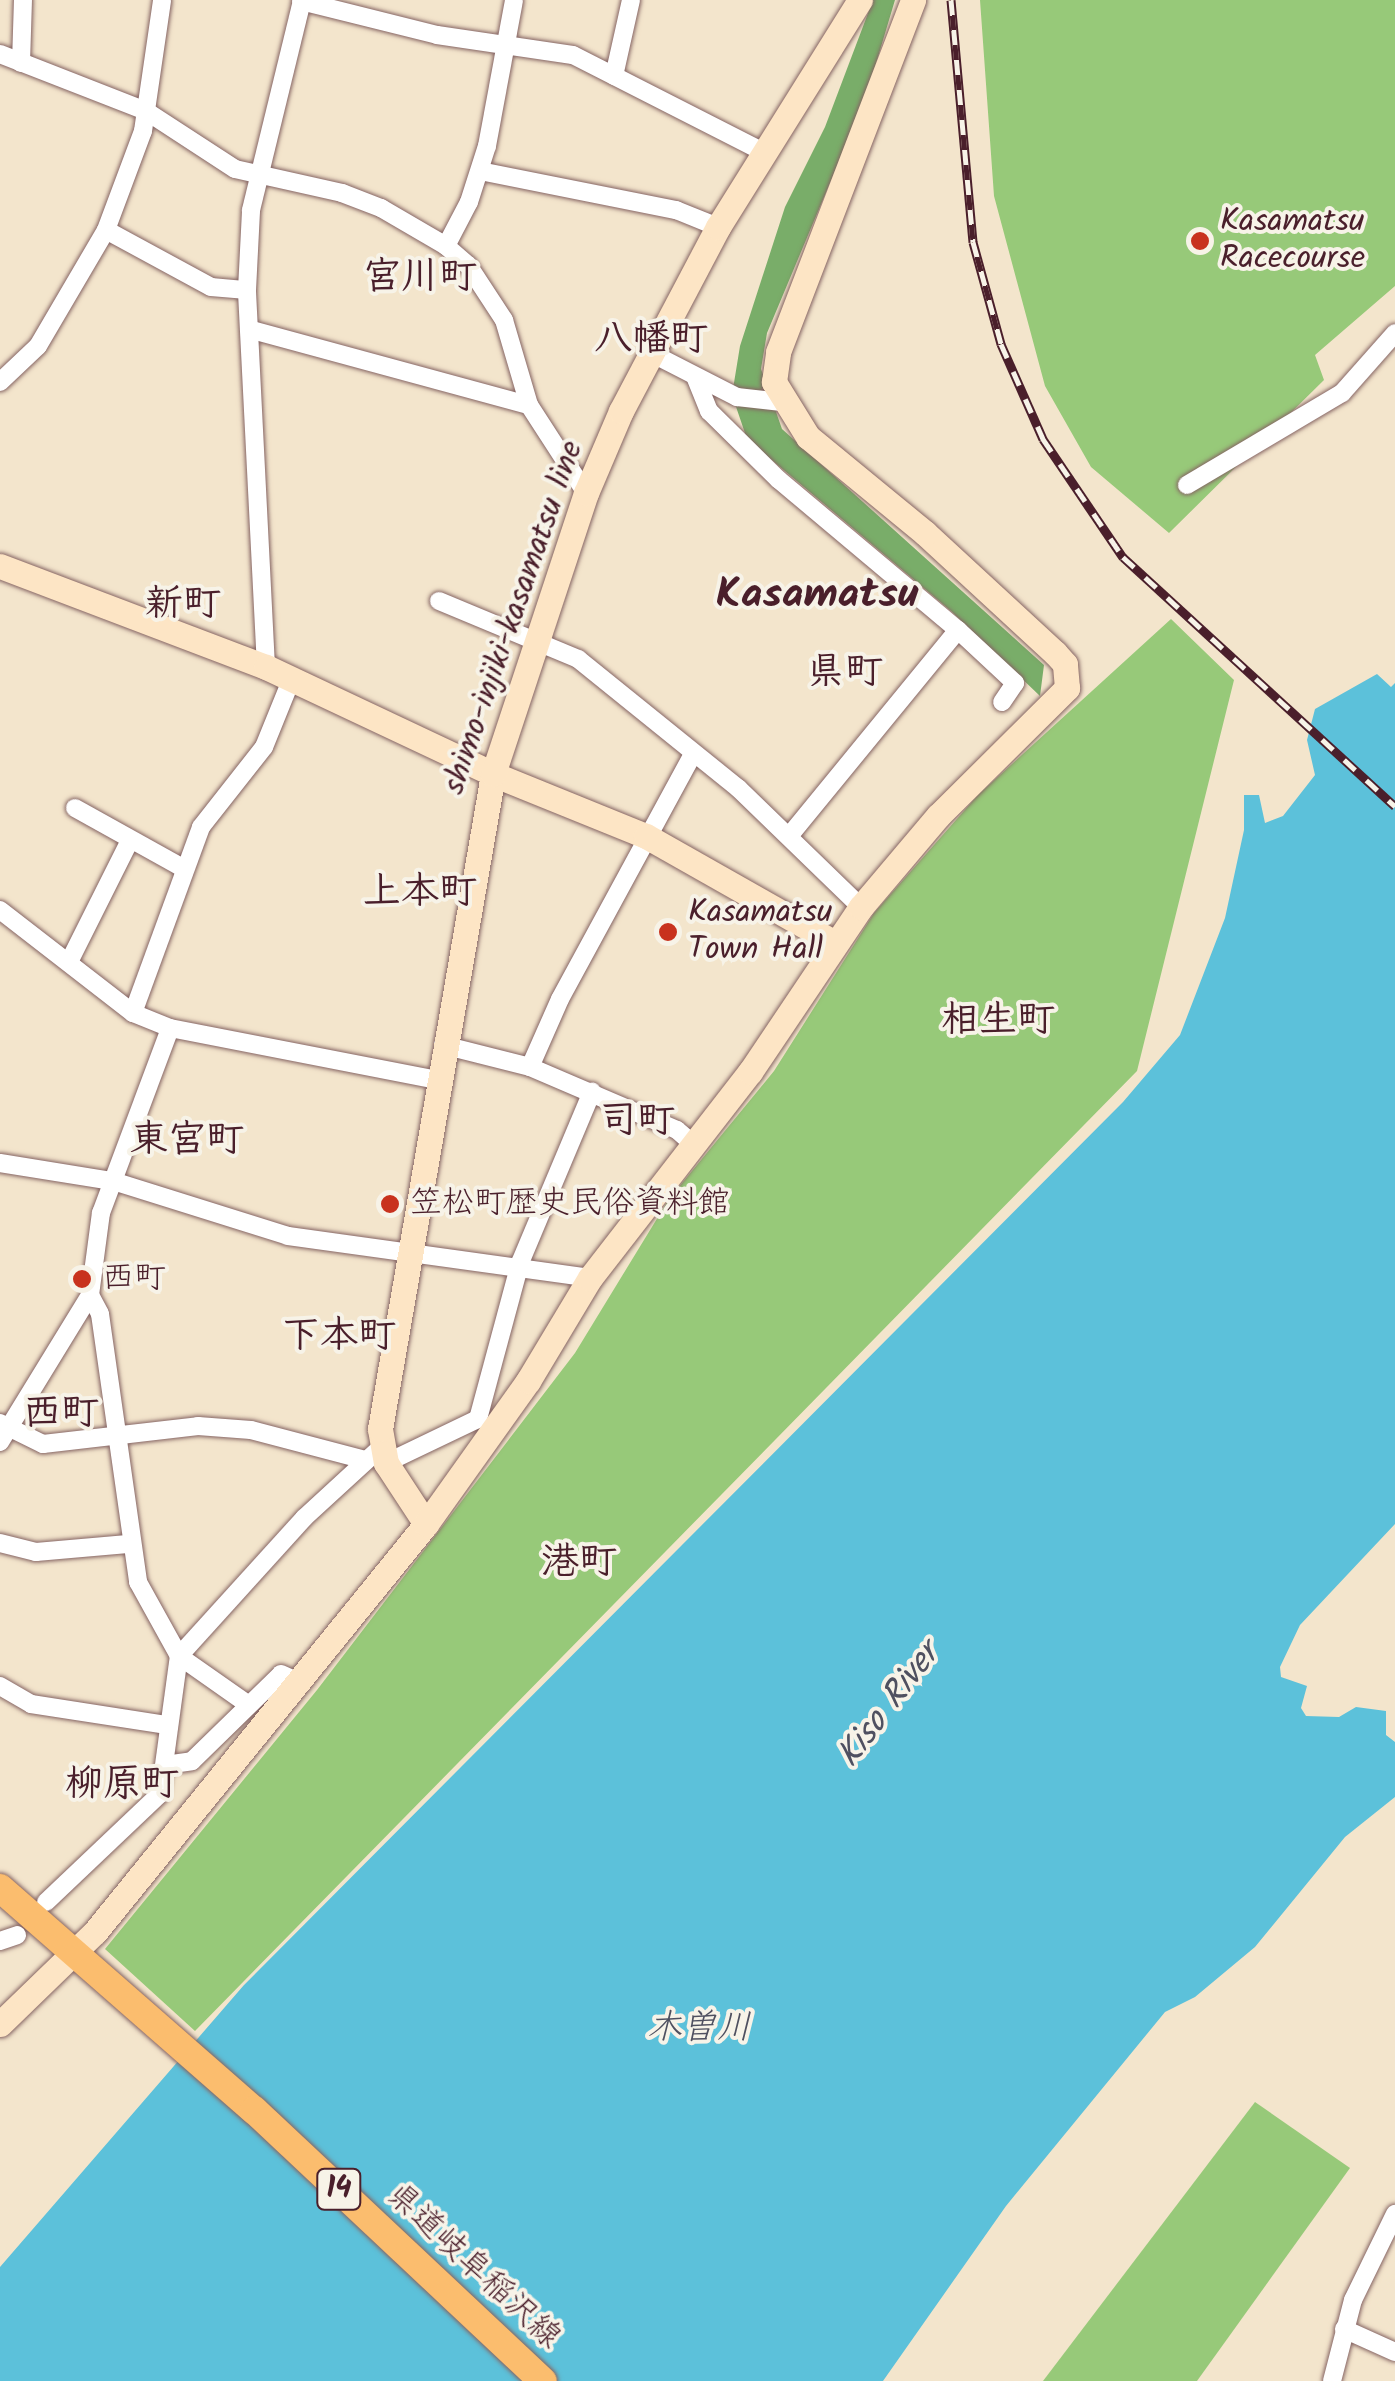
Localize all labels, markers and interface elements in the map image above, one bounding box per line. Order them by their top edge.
place label: Kasamatsu Racecourse [1220,204,1365,279]
marker: Kasamatsu Racecourse [1189,230,1211,252]
district label: 宮川町 [363,256,477,302]
district label: 八幡町 [594,318,708,364]
street label: shimo-injiki-kasamatsu line [435,436,593,800]
district label: Kasamatsu [716,571,918,621]
district label: 新町 [145,583,221,629]
district label: 県町 [807,651,883,697]
district label: 上本町 [363,871,477,917]
place label: Kasamatsu Town Hall [688,895,832,970]
marker: Kasamatsu Town Hall [657,921,679,943]
district label: 相生町 [941,999,1055,1045]
district label: 司町 [599,1100,675,1146]
district label: 東宮町 [130,1119,244,1165]
place label: 笠松町歴史民俗資料館 [410,1185,730,1223]
marker: 笠松町歴史民俗資料館 [379,1193,401,1215]
place label: 西町 [102,1260,166,1298]
marker: 西町 [71,1268,93,1290]
district label: 下本町 [282,1315,396,1361]
district label: 西町 [23,1392,99,1438]
district label: 港町 [541,1541,617,1587]
water label: Kiso River [829,1636,949,1776]
district label: 柳原町 [65,1763,179,1809]
water label: 木曽川 [647,2008,751,2050]
road number: 14 [314,2164,364,2214]
street label: 県道岐阜稲沢線 [378,2177,568,2357]

